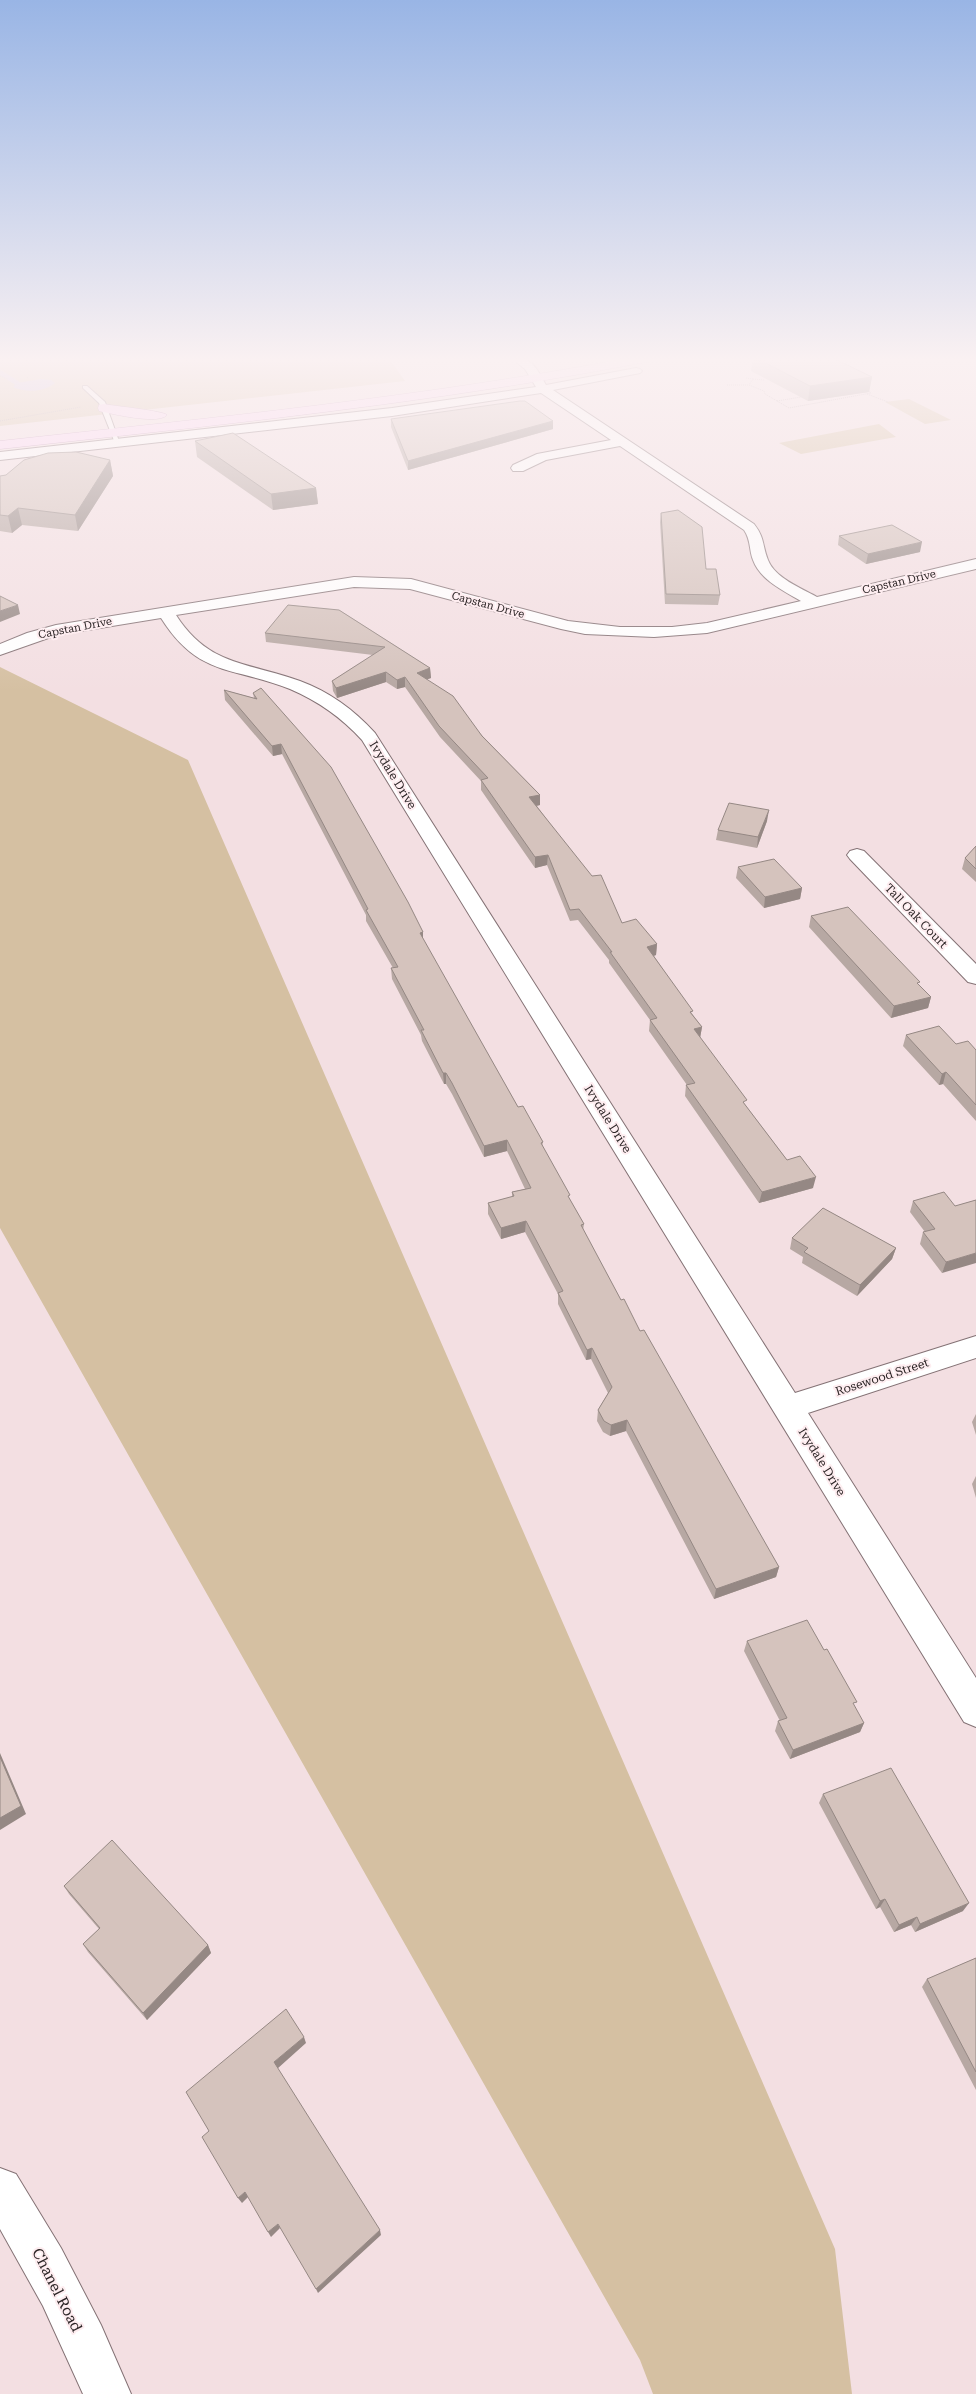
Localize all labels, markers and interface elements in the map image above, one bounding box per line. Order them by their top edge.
street label: Capstan Drive [861,567,937,597]
street label: Capstan Drive [450,589,526,621]
street label: Capstan Drive [37,614,113,642]
street label: Ivydale Drive [367,738,420,812]
street label: Tall Oak Court [882,881,951,951]
street label: Ivydale Drive [582,1082,635,1156]
street label: Rosewood Street [834,1355,931,1399]
street label: Ivydale Drive [796,1425,849,1499]
street label: Chanel Road [28,2245,86,2335]

